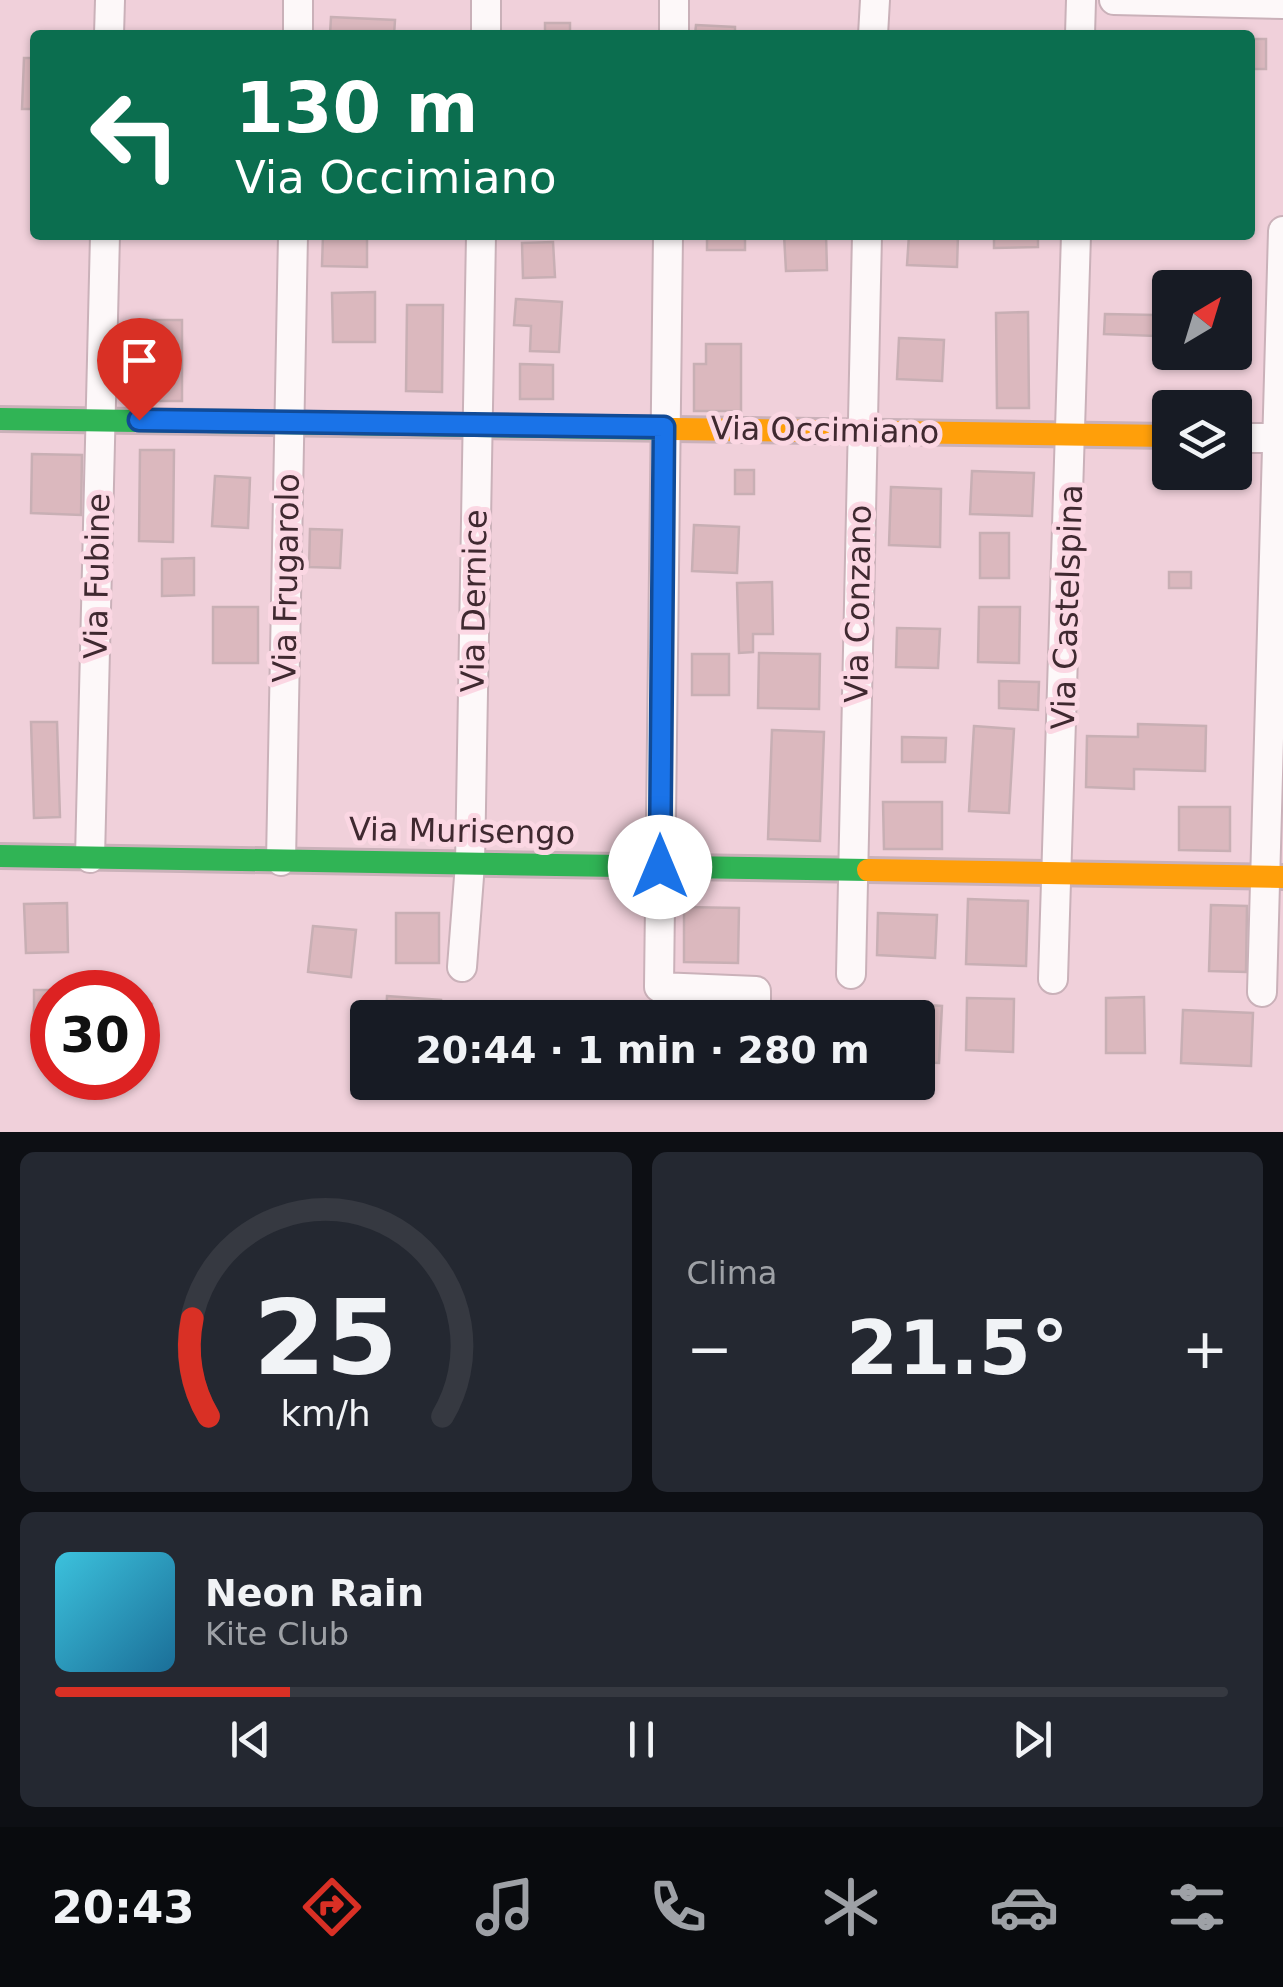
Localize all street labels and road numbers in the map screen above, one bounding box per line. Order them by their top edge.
street label: Via Occimiano [710,409,940,451]
street label: Via Frugarolo [265,473,307,683]
street label: Via Castelspina [1044,484,1090,730]
street label: Via Fubine [77,493,117,659]
street label: Via Conzano [837,505,879,703]
street label: Via Dernice [453,509,495,693]
street label: Via Murisengo [349,810,575,852]

